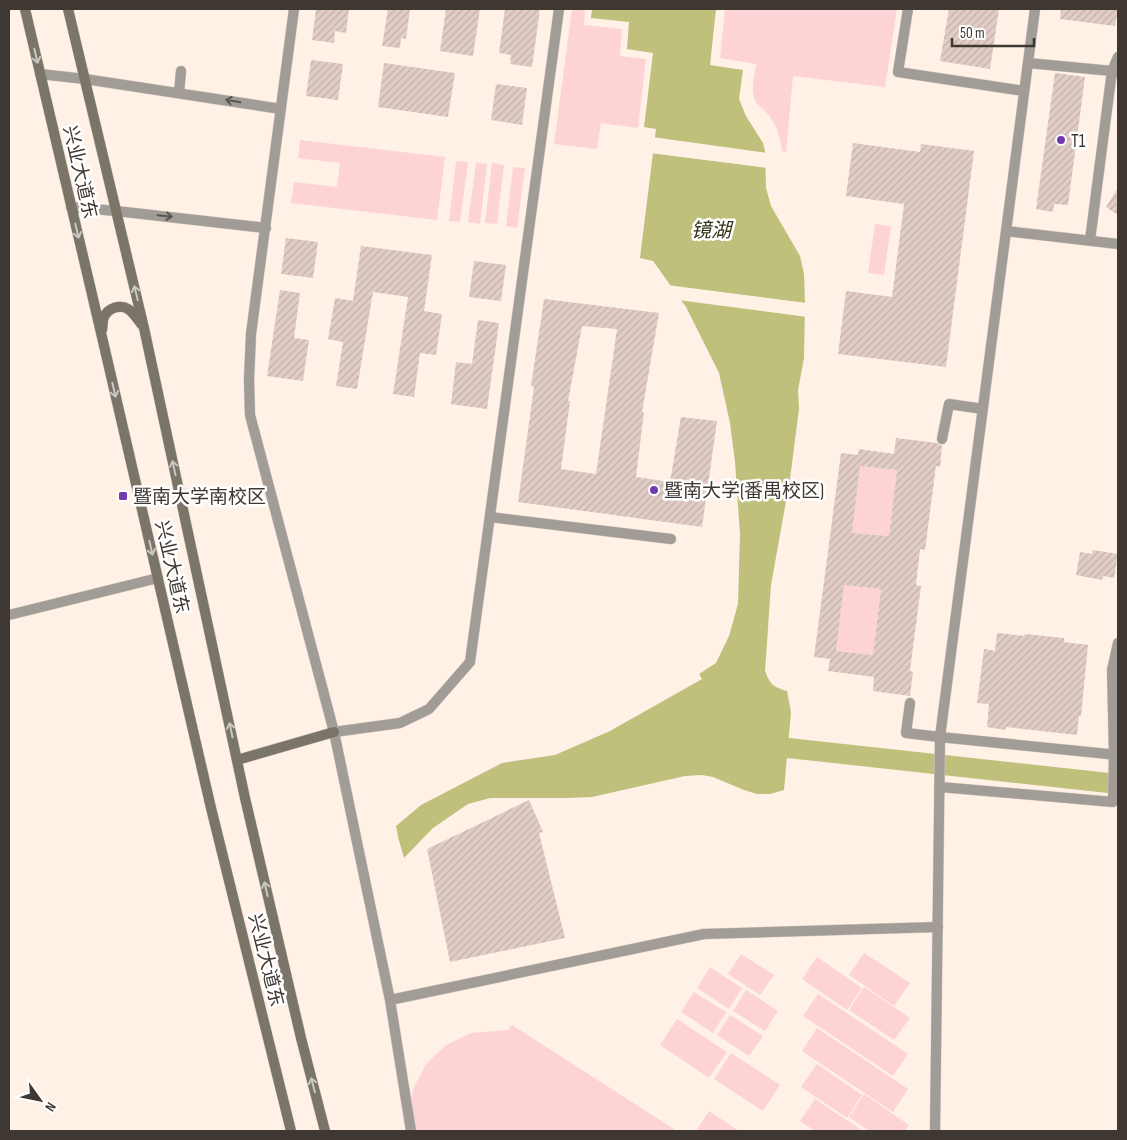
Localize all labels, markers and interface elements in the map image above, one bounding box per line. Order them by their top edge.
scale bar [952,15,1034,47]
text: 50 m [960,24,985,43]
one-way arrow [32,48,41,64]
one-way arrow [225,96,241,106]
street label: 兴业大道东 [58,123,101,221]
place label: T1 [1071,130,1086,153]
marker: T1 [1055,134,1067,146]
one-way arrow [156,211,172,221]
water label: 镜湖 [691,219,734,243]
one-way arrow [73,223,82,239]
one-way arrow [131,285,140,301]
one-way arrow [110,381,119,397]
one-way arrow [169,461,179,477]
place label: 暨南大学(番禺校区) [664,480,824,503]
marker: 暨南大学(番禺校区) [648,484,660,496]
place label: 暨南大学南校区 [133,486,266,509]
marker: 暨南大学南校区 [117,490,129,502]
street label: 兴业大道东 [150,518,193,616]
one-way arrow [147,539,156,555]
one-way arrow [225,722,235,738]
one-way arrow [261,881,270,897]
street label: 兴业大道东 [243,911,288,1009]
north arrow [15,1075,65,1125]
one-way arrow [308,1077,317,1093]
text: N [41,1099,60,1115]

